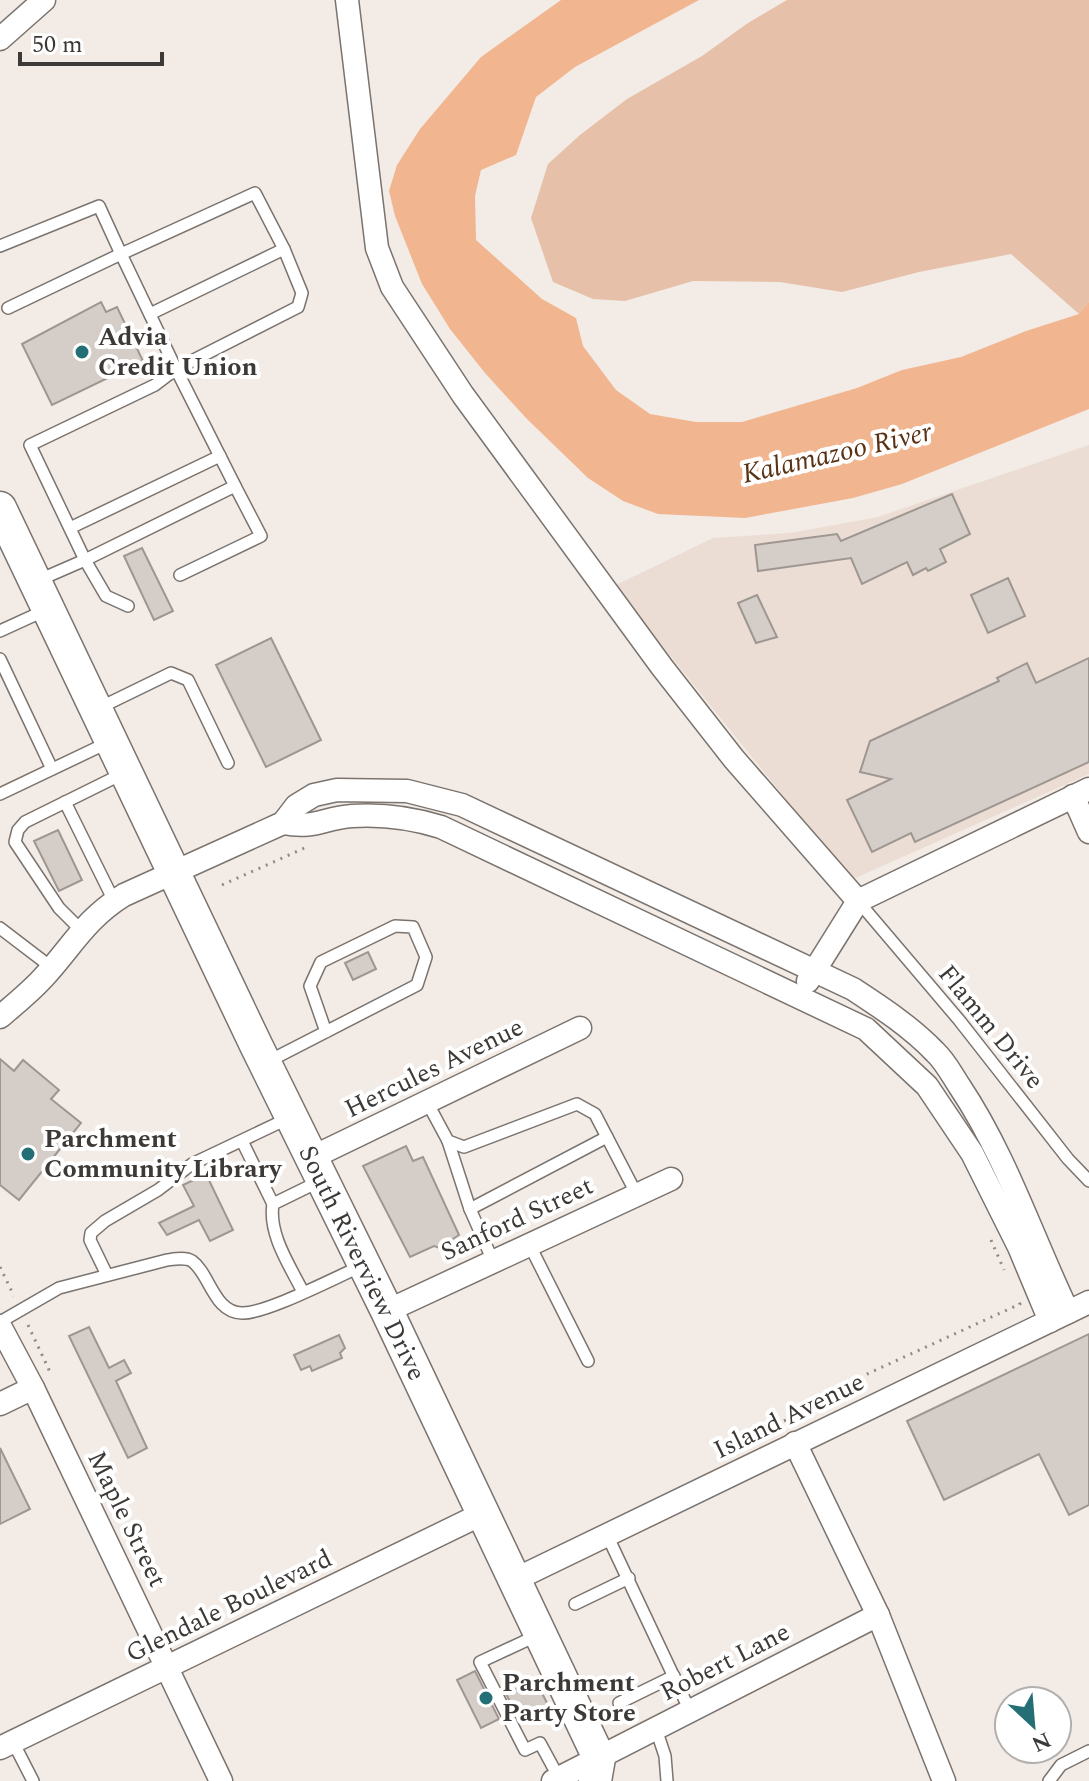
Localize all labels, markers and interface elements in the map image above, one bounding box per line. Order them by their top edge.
scale bar [20,16,162,66]
text: 50 m [32,27,83,63]
place label: Advia Credit Union [98,317,258,387]
marker: Advia Credit Union [73,343,91,361]
water label: Kalamazoo River [738,410,937,496]
street label: Flamm Drive [928,956,1054,1098]
street label: Hercules Avenue [338,1007,530,1129]
place label: Parchment Community Library [44,1119,283,1189]
street label: South Riverview Drive [288,1139,436,1387]
marker: Parchment Community Library [19,1145,37,1163]
street label: Sanford Street [434,1166,600,1272]
street label: Island Avenue [707,1362,871,1470]
street label: Maple Street [77,1444,177,1594]
street label: Glendale Boulevard [119,1539,339,1673]
street label: Robert Lane [653,1612,797,1712]
place label: Parchment Party Store [502,1663,636,1733]
north arrow [993,1685,1073,1765]
marker: Parchment Party Store [477,1689,495,1707]
text: N [1026,1723,1056,1760]

